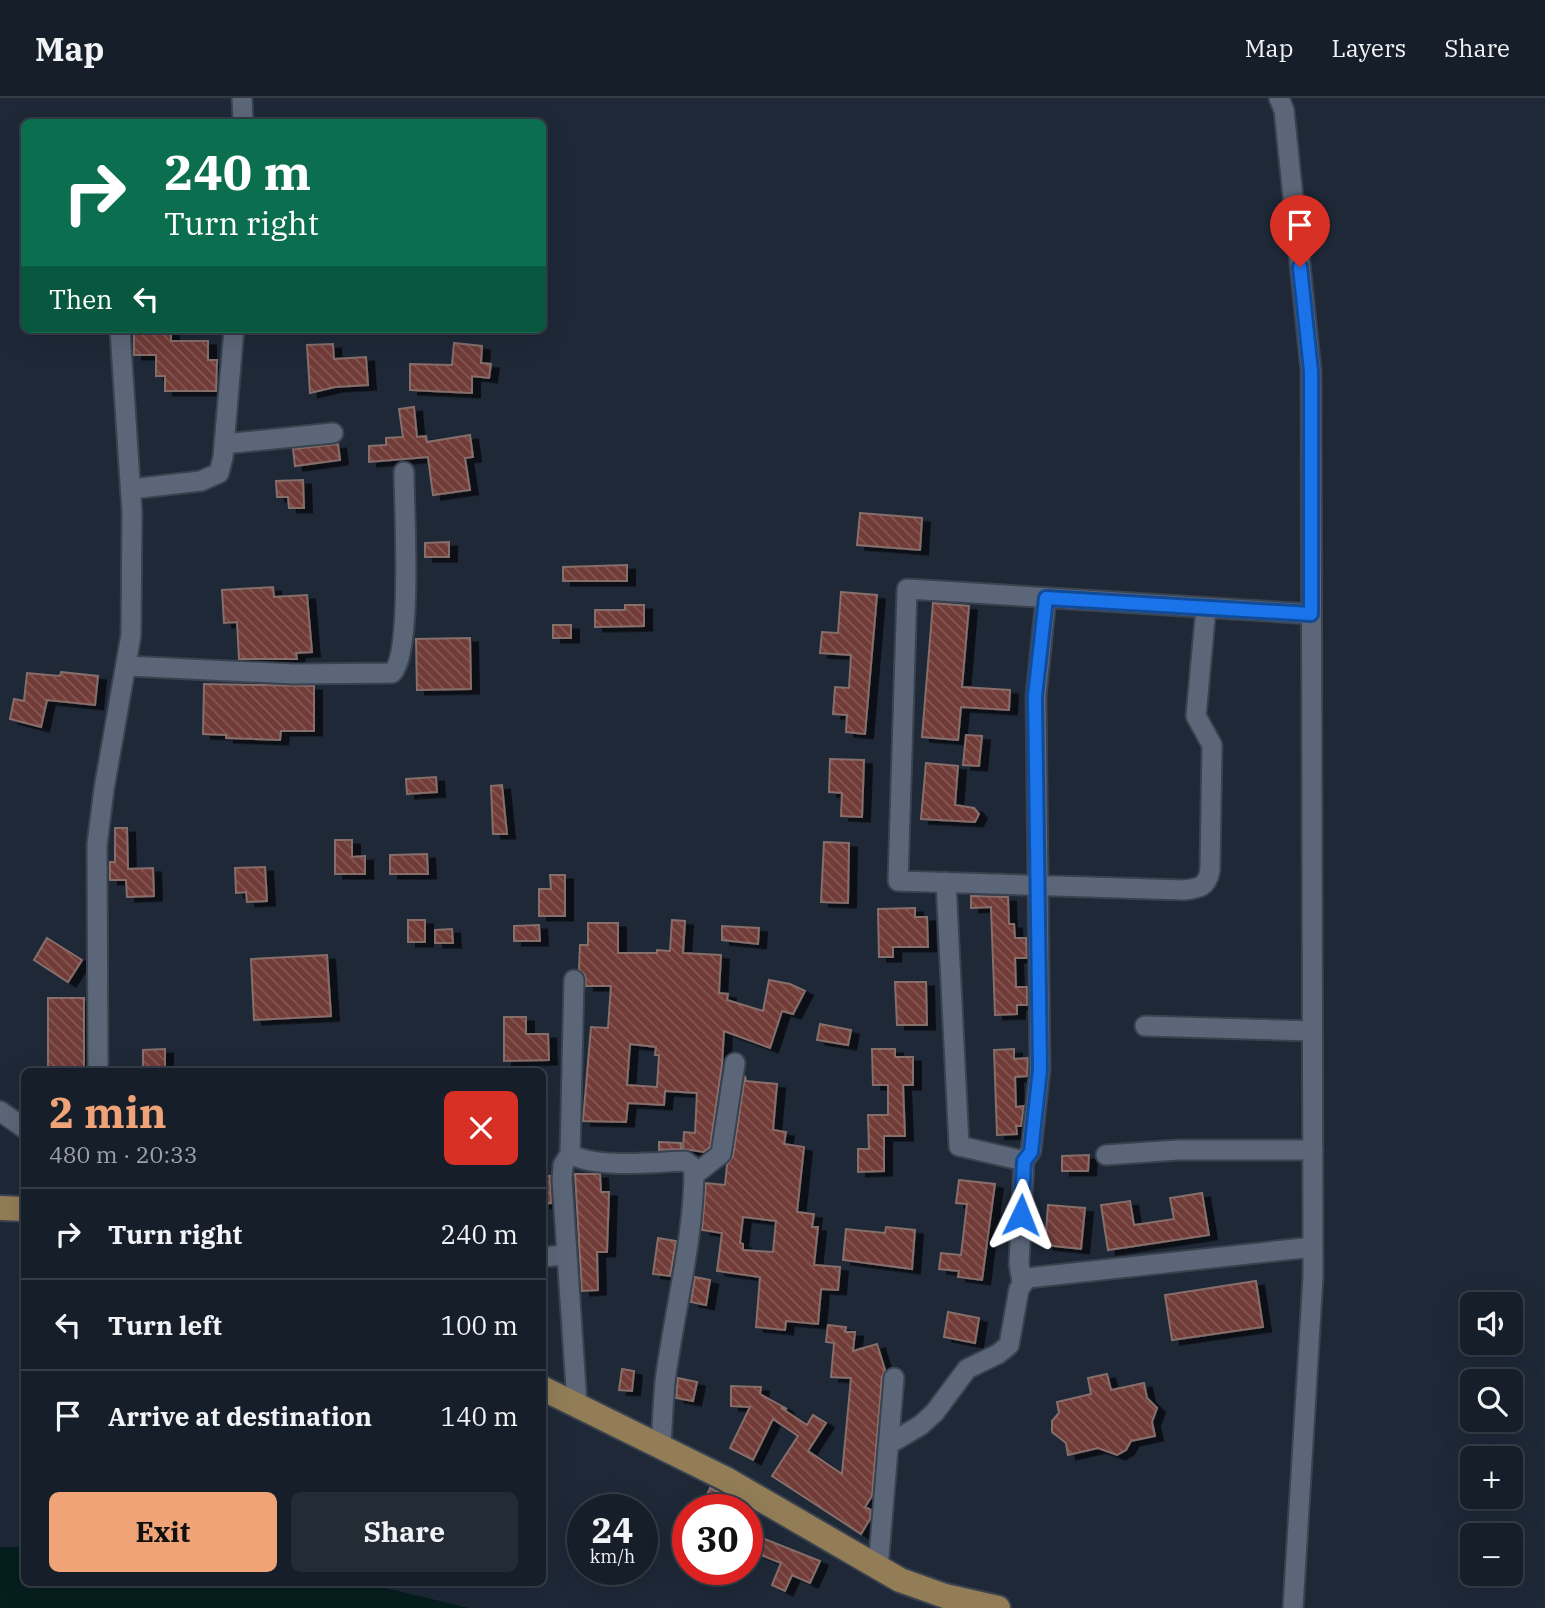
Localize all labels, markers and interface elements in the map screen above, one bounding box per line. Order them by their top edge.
text: Map [35,27,104,70]
text: Map [1245,32,1293,64]
text: Layers [1331,32,1406,64]
text: Share [1444,32,1510,64]
text: 240 m [164,140,311,203]
icon: right [49,147,140,238]
pin [1270,195,1330,267]
text: Turn right [164,202,319,244]
icon: arrive [1281,206,1319,244]
icon: left [127,280,165,318]
text: Then [49,282,113,316]
text: 2 min [49,1085,167,1140]
button: close [444,1091,518,1165]
text: 480 m · 20:33 [49,1139,198,1169]
position arrow [984,1178,1058,1252]
icon: right [49,1215,87,1253]
text: Turn right [108,1217,242,1251]
text: 240 m [440,1217,518,1251]
map controls [1460,1292,1523,1586]
button: sound [1460,1292,1523,1355]
icon: left [49,1306,87,1344]
text: Turn left [108,1308,222,1342]
text: 100 m [440,1308,518,1342]
button: search [1460,1369,1523,1432]
icon: arrive [49,1397,87,1435]
text: Arrive at destination [108,1399,372,1433]
text: 140 m [440,1399,518,1433]
button: + [1460,1446,1523,1509]
button: Exit [49,1492,277,1572]
button: Share [291,1492,518,1572]
speed limit sign: 30 [672,1494,763,1585]
text: 24 [591,1507,634,1553]
button: − [1460,1523,1523,1586]
text: km/h [590,1545,635,1568]

